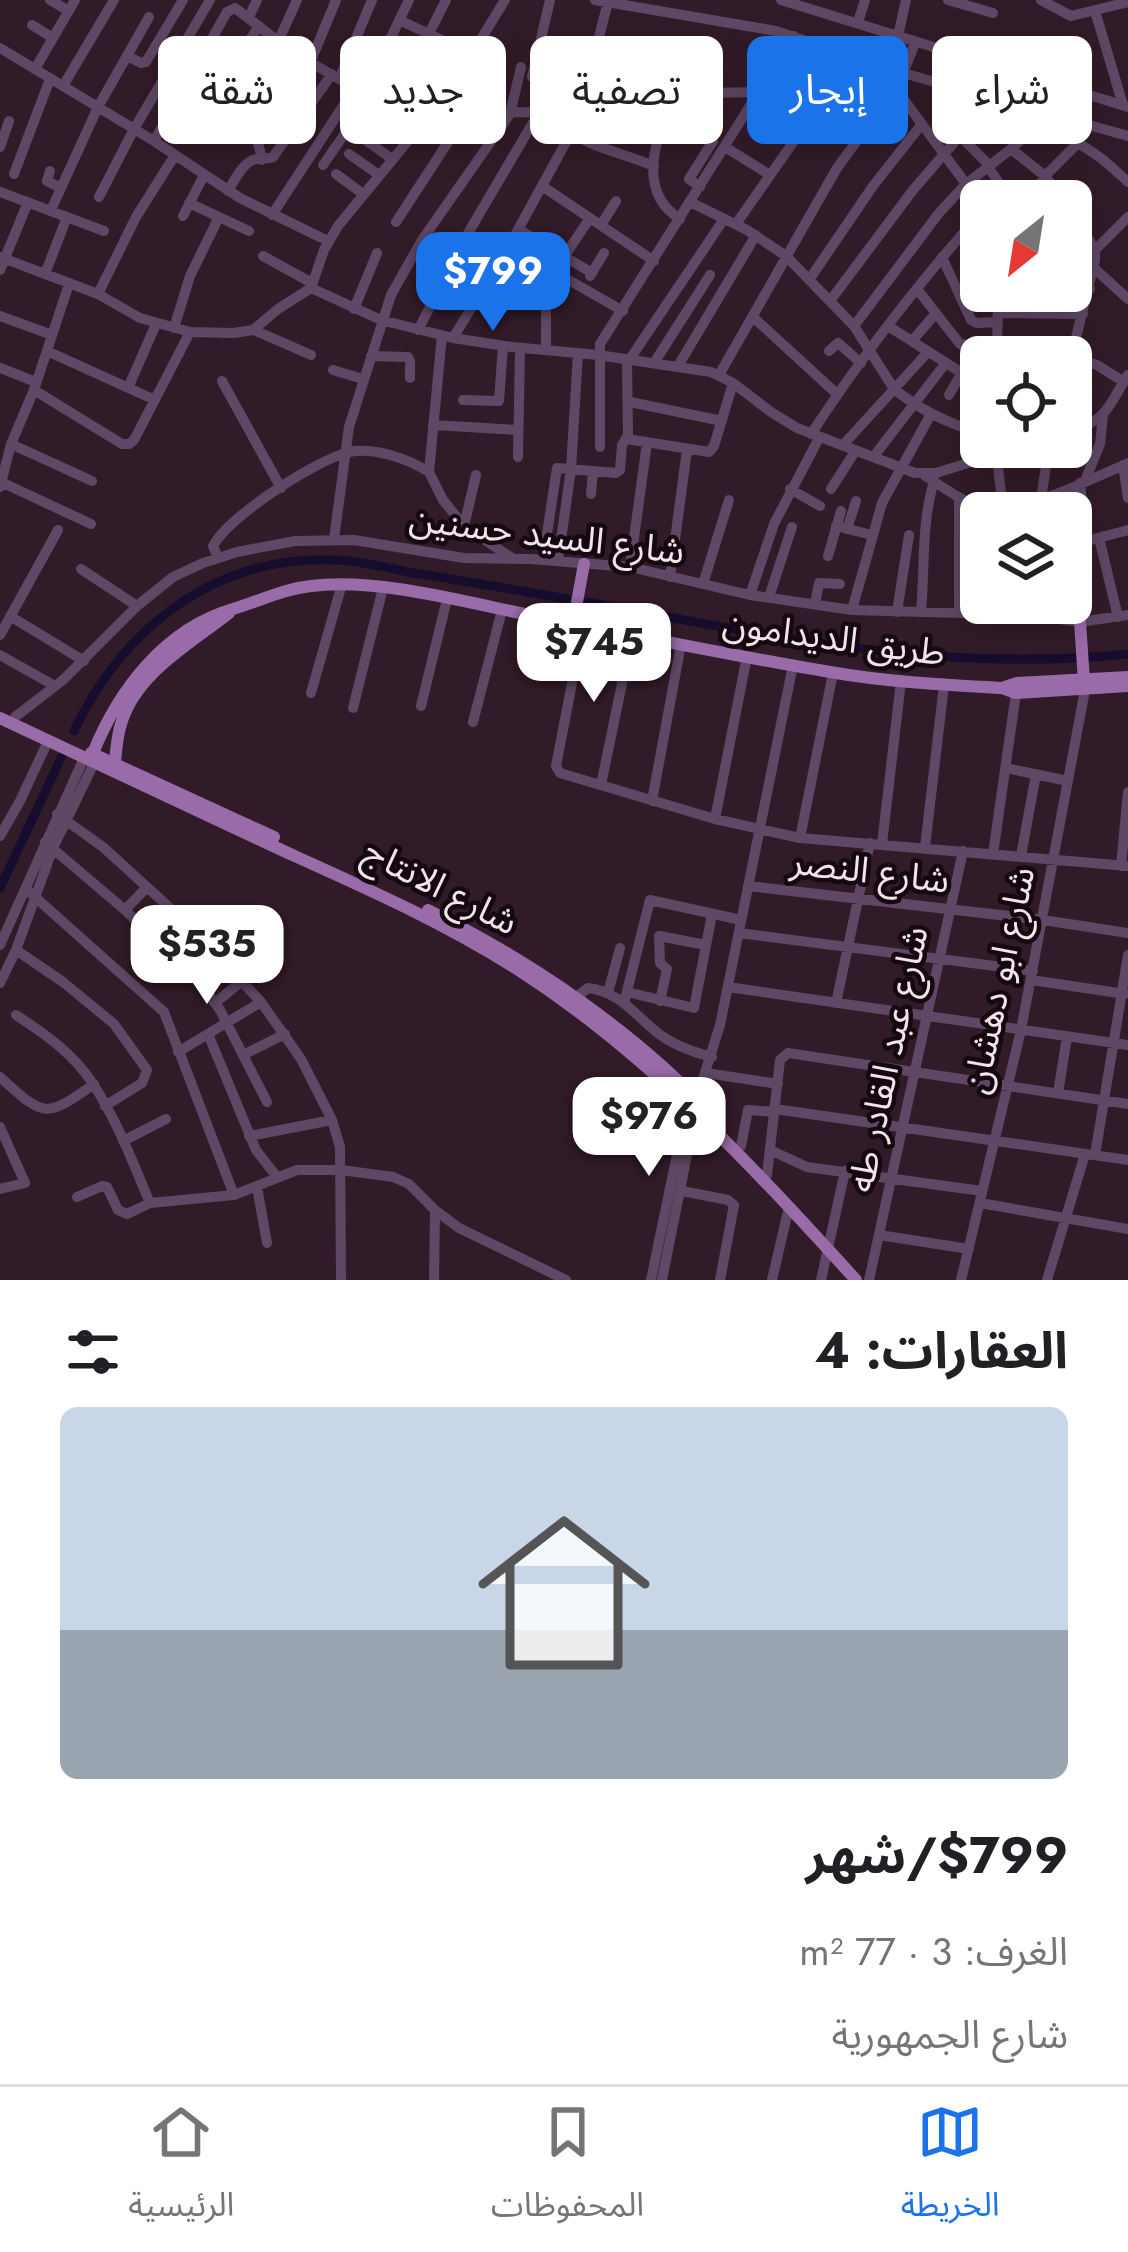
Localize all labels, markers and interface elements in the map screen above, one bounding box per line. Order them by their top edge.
chip: شقة [158,36,316,144]
chip: جديد [340,36,506,144]
chip: تصفية [530,36,723,144]
chip: إيجار [747,36,908,144]
chip: شراء [932,36,1092,144]
north arrow [960,180,1092,312]
map controls [960,180,1092,624]
pin: $799 [422,232,564,334]
text: $799 [443,242,543,299]
button: locate [960,336,1092,468]
street label: شارع السيد حسنين [406,491,688,578]
button: layers [960,492,1092,624]
street label: طريق الديدامون [719,596,949,678]
pin: $745 [523,603,665,705]
text: $745 [544,613,644,670]
street label: شارع الانتاج [354,825,527,948]
street label: شارع النصر [786,834,952,907]
street label: شارع ابو دهشان [949,862,1048,1098]
pin: $535 [136,905,278,1007]
text: $535 [158,915,256,972]
street label: شارع عبد القادر طه [833,921,942,1197]
pin: $976 [578,1077,720,1179]
text: $976 [600,1087,698,1144]
text: العقارات: 4 [815,1313,1068,1387]
icon: filters [60,1319,126,1385]
icon: home [456,1485,672,1701]
text: $799/شهر [806,1818,1068,1892]
text: الغرف: 3 · 77 m² [799,1923,1068,1980]
text: شارع الجمهورية [832,2006,1068,2063]
tab: الرئيسية [128,2099,234,2240]
tab: المحفوظات [491,2099,644,2240]
tab: الخريطة [901,2099,1000,2240]

